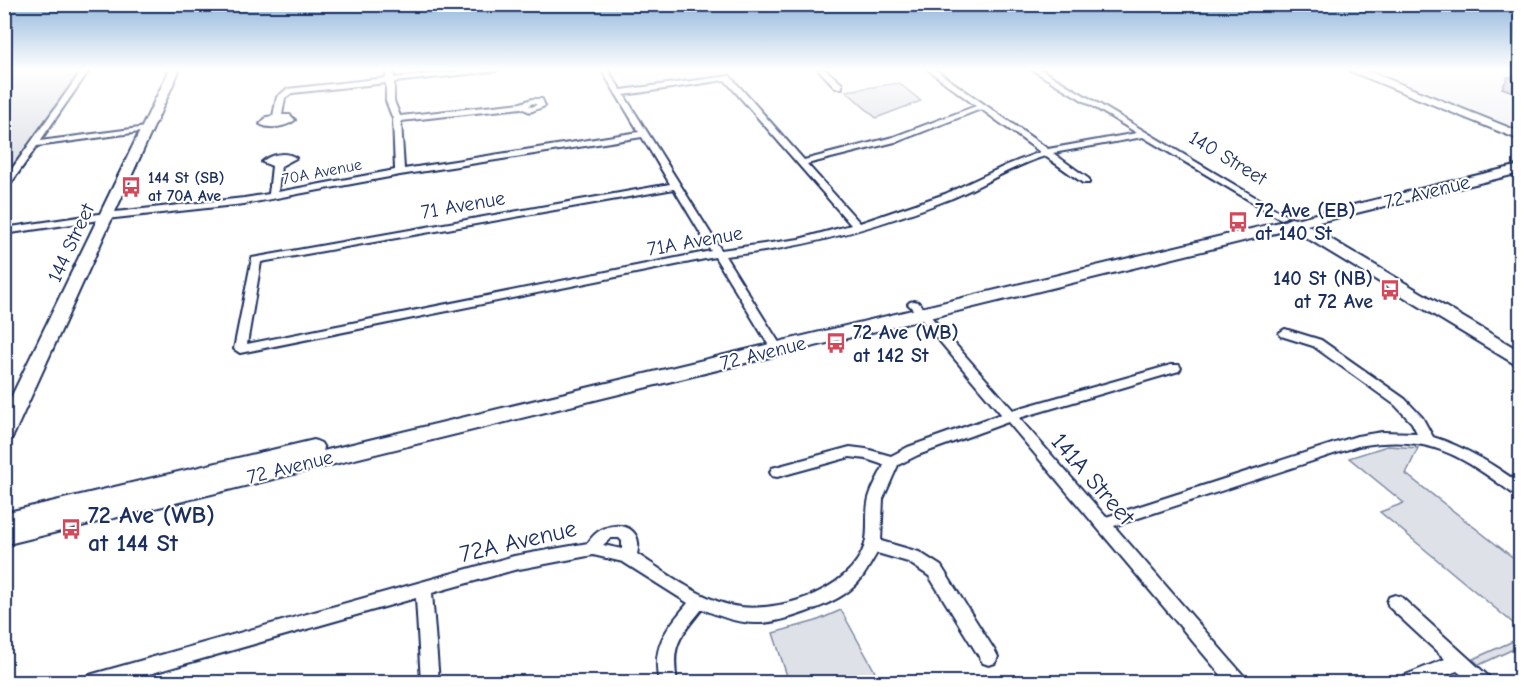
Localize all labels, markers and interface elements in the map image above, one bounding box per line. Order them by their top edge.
street label: 140 Street [1185,126,1272,191]
street label: 70A Avenue [281,155,363,189]
place label: 144 St (SB) at 70A Ave [148,169,224,205]
street label: 72 Avenue [1382,170,1472,214]
bus stop icon: 144 St (SB) at 70A Ave [119,175,143,199]
street label: 71 Avenue [419,186,507,224]
street label: 144 Street [43,199,100,286]
place label: 72 Ave (EB) at 140 St [1255,199,1356,245]
bus stop icon: 72 Ave (EB) at 140 St [1226,210,1250,234]
street label: 71A Avenue [645,221,745,261]
place label: 140 St (NB) at 72 Ave [1273,267,1373,313]
bus stop icon: 140 St (NB) at 72 Ave [1378,278,1402,302]
place label: 72 Ave (WB) at 142 St [853,321,959,367]
street label: 72 Avenue [718,331,808,375]
bus stop icon: 72 Ave (WB) at 142 St [824,331,848,355]
street label: 141A Street [1045,427,1141,532]
street label: 72 Avenue [245,445,335,489]
place label: 72 Ave (WB) at 144 St [88,501,215,557]
street label: 72A Avenue [457,514,579,568]
bus stop icon: 72 Ave (WB) at 144 St [59,517,83,541]

